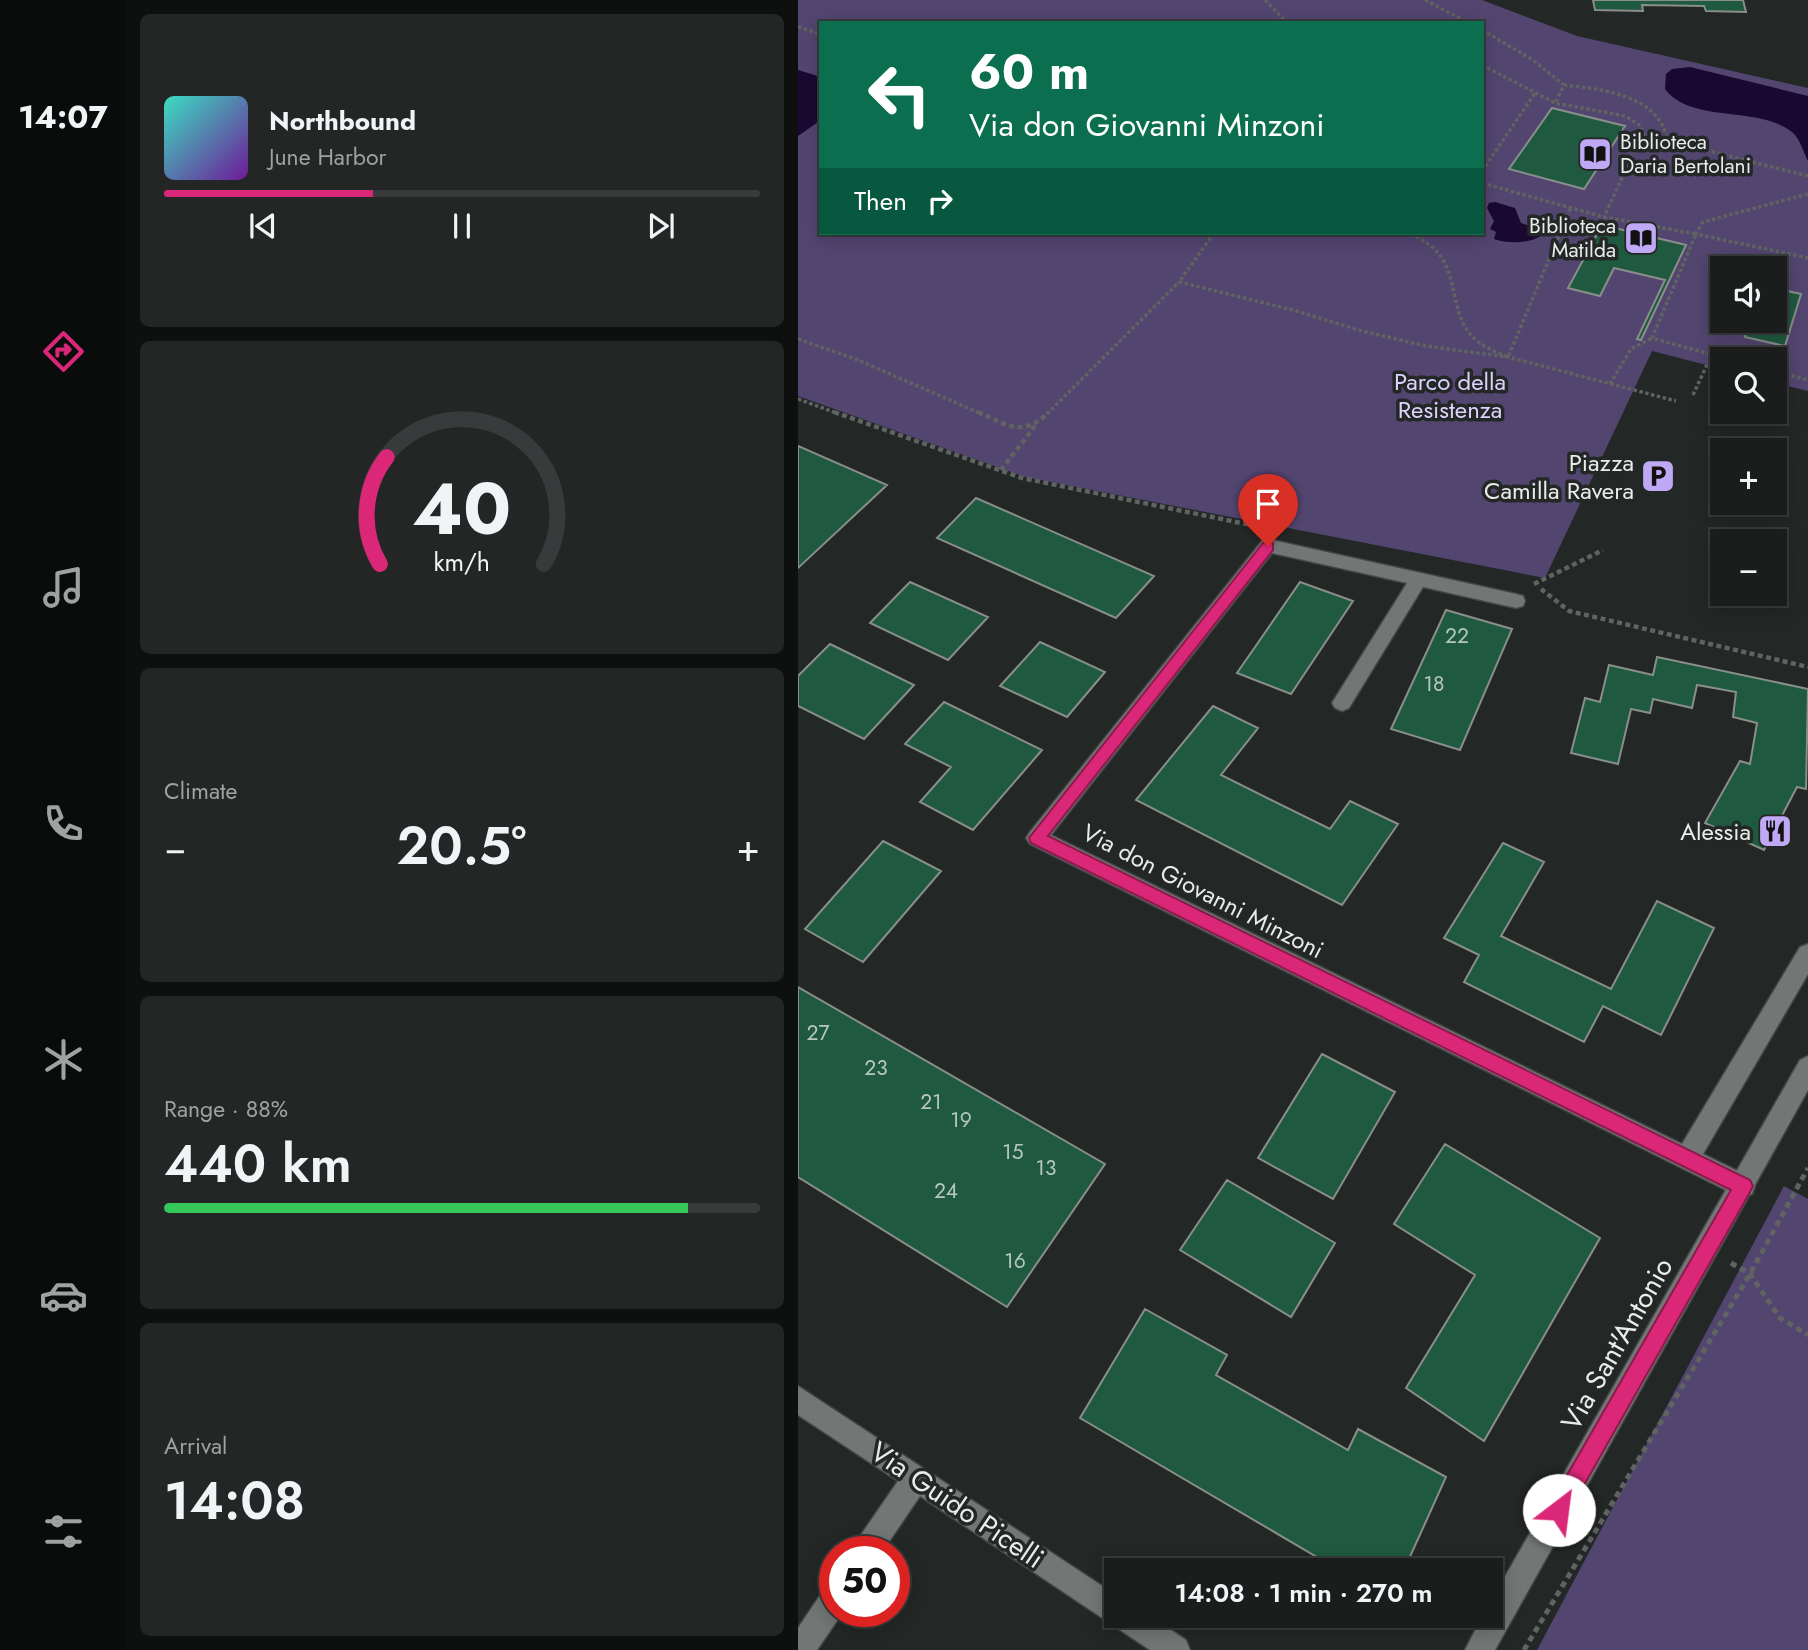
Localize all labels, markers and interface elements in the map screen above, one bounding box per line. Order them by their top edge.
text: 60 m [969,37,1089,107]
icon: left [854,49,945,140]
text: 14:07 [18,94,108,140]
text: Northbound [269,102,416,140]
text: Via don Giovanni Minzoni [969,102,1325,148]
place label: Biblioteca Daria Bertolani [1620,127,1751,181]
library icon: Biblioteca Daria Bertolani [1576,135,1614,173]
text: June Harbor [269,140,386,174]
text: Then [854,182,907,220]
icon: right [921,182,959,220]
icon: previous [244,207,282,245]
icon: pause [443,207,481,245]
icon: next [642,207,680,245]
place label: Biblioteca Matilda [1529,211,1616,265]
library icon: Biblioteca Matilda [1622,219,1660,257]
map controls [1710,256,1787,606]
button: sound [1710,256,1787,333]
icon: directions [39,327,88,376]
button: search [1710,347,1787,424]
park label: Parco della Resistenza [1394,364,1506,427]
button: + [1710,438,1787,515]
place label: Piazza Camilla Ravera [1484,445,1634,508]
text: 40 [412,456,512,561]
parking icon: Piazza Camilla Ravera [1639,457,1677,495]
pin [1238,474,1298,546]
icon: arrive [1249,485,1287,523]
button: − [1710,529,1787,606]
text: km/h [434,544,490,580]
icon: music [39,563,88,612]
house number: 22 [1445,621,1469,651]
house number: 18 [1424,669,1444,699]
text: Climate [164,774,237,808]
icon: phone [39,799,88,848]
text: 20.5° [397,808,526,884]
restaurant icon: Alessia [1756,812,1794,850]
place label: Alessia [1680,814,1751,849]
street label: Via don Giovanni Minzoni [1076,815,1330,967]
text: − [164,820,186,875]
text: + [737,820,760,875]
house number: 27 [807,1018,829,1048]
icon: climate [39,1035,88,1084]
house number: 23 [864,1053,888,1083]
house number: 21 [920,1087,942,1117]
text: Range · 88% [164,1092,288,1126]
house number: 19 [950,1105,972,1135]
text: 440 km [164,1126,352,1202]
house number: 15 [1002,1137,1024,1167]
house number: 13 [1036,1153,1056,1183]
house number: 24 [934,1176,958,1206]
house number: 16 [1004,1246,1026,1276]
street label: Via Sant'Antonio [1551,1250,1683,1438]
icon: car [39,1271,88,1320]
text: Arrival [164,1429,227,1463]
street label: Via Guido Picelli [862,1432,1052,1578]
text: 14:08 [164,1463,305,1539]
position arrow [1522,1473,1596,1547]
icon: filters [39,1507,88,1556]
speed limit sign: 50 [819,1536,910,1627]
text: 14:08 · 1 min · 270 m [1174,1574,1433,1612]

